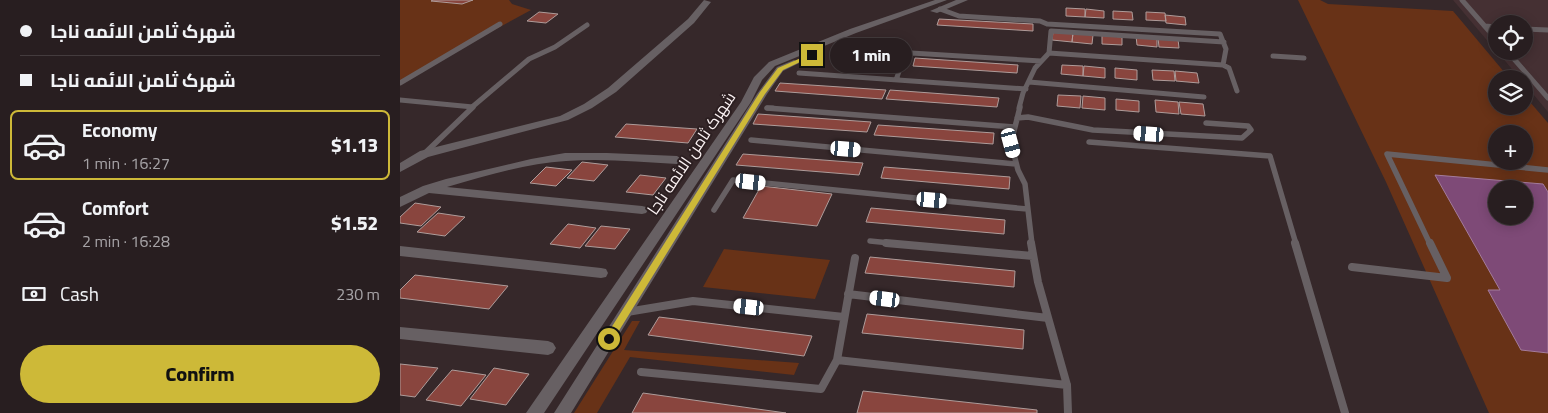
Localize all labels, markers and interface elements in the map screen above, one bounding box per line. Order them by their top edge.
text: شهرک ثامن الائمه ناجا [50,13,236,49]
map controls [1488,15,1533,225]
button: locate [1488,15,1533,60]
callout: 1 min [830,38,912,72]
text: 1 min [852,40,890,70]
route end [801,44,823,66]
text: شهرک ثامن الائمه ناجا [50,62,236,98]
button: layers [1488,70,1533,115]
street label: شهرک ثامن الائمه ناجا [638,85,744,221]
text: Economy [82,112,157,148]
icon: car [22,123,67,168]
car [1133,125,1164,143]
button: + [1488,125,1533,170]
text: $1.13 [331,127,378,163]
car [999,127,1022,159]
car [830,140,861,158]
text: 1 min · 16:27 [82,148,170,178]
car [735,173,766,191]
button: − [1488,180,1533,225]
text: Comfort [82,190,149,226]
car [916,191,947,209]
icon: car [22,201,67,246]
text: $1.52 [331,205,378,241]
text: 2 min · 16:28 [82,226,170,256]
text: Cash [60,276,99,312]
text: 230 m [336,279,380,309]
icon: cash [20,280,48,308]
car [869,290,900,308]
car [733,298,764,316]
route start [598,328,620,350]
button: Confirm [20,345,380,403]

